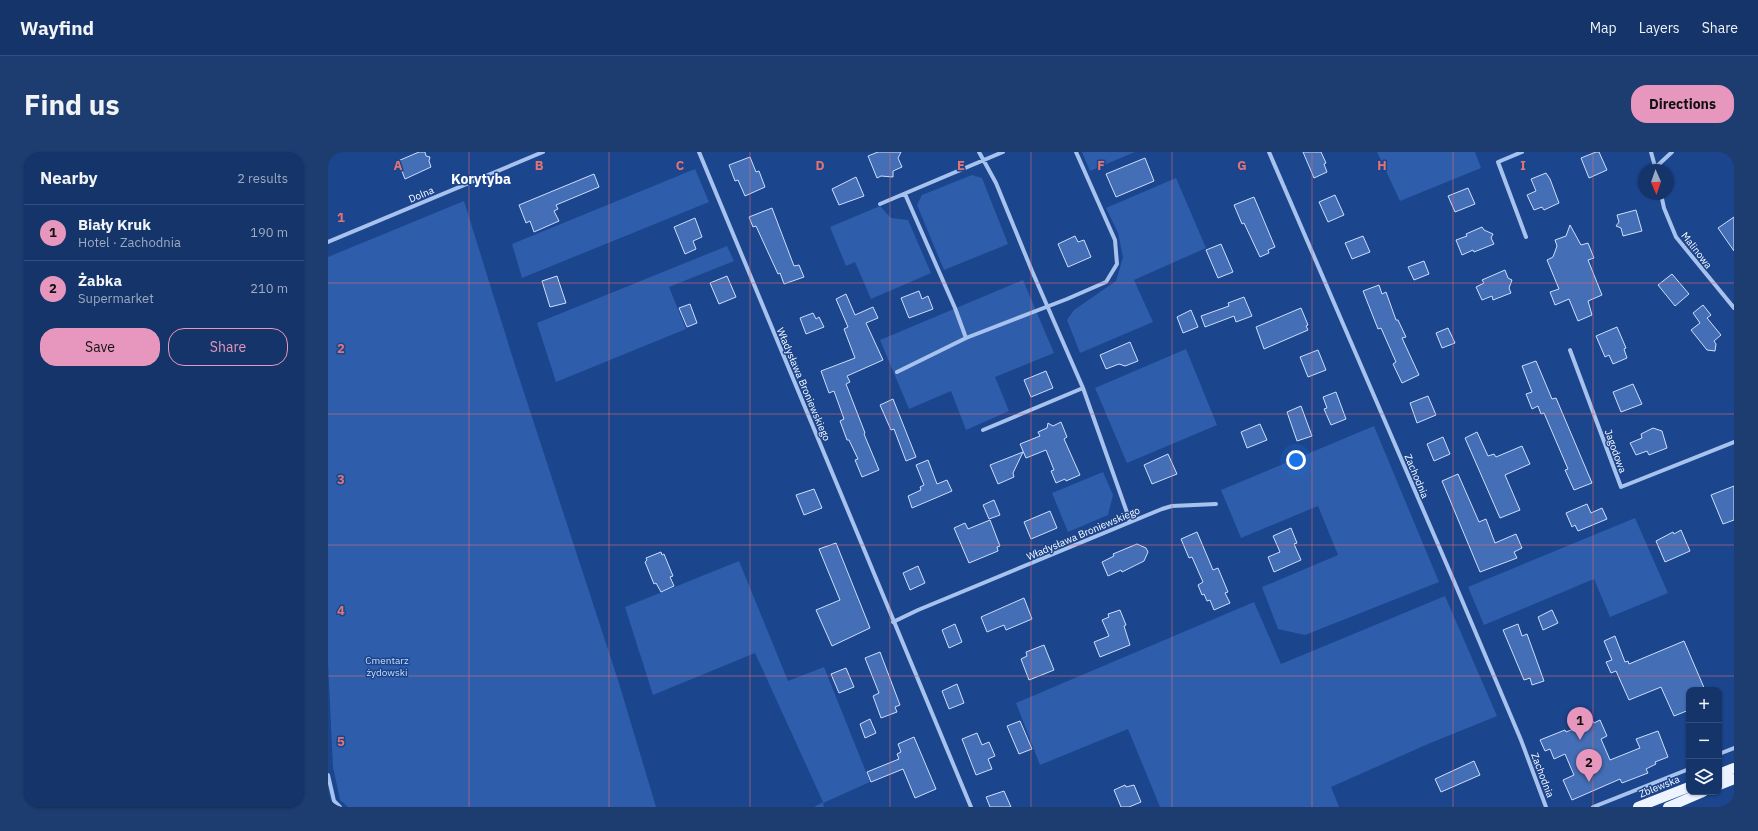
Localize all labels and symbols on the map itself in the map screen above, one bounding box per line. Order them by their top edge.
text: A [394,157,403,174]
text: B [535,157,544,174]
text: C [676,157,685,174]
text: D [815,157,825,174]
text: E [957,157,965,174]
text: F [1097,157,1105,174]
text: G [1237,157,1247,174]
text: H [1377,157,1387,174]
text: I [1520,157,1526,174]
north arrow [1638,164,1674,200]
district label: Korytyba [451,170,511,188]
street label: Dolna [407,183,436,206]
text: 1 [337,209,345,226]
street label: Malinowa [1678,229,1715,272]
street label: Władysława Broniewskiego [774,325,834,443]
text: 2 [337,340,345,357]
street label: Jagodowa [1602,428,1630,475]
your location [1286,450,1306,470]
street label: Zachodnia [1401,452,1432,501]
text: 3 [337,471,345,488]
street label: Władysława Broniewskiego [1024,503,1142,563]
text: 4 [337,602,345,619]
park label: Cmentarz żydowski [365,654,409,679]
pin: 1 [1567,707,1593,740]
text: 5 [337,733,345,750]
pin: 2 [1576,749,1602,782]
street label: Zachodnia [1528,751,1557,800]
street label: Zblewska [1637,772,1682,801]

